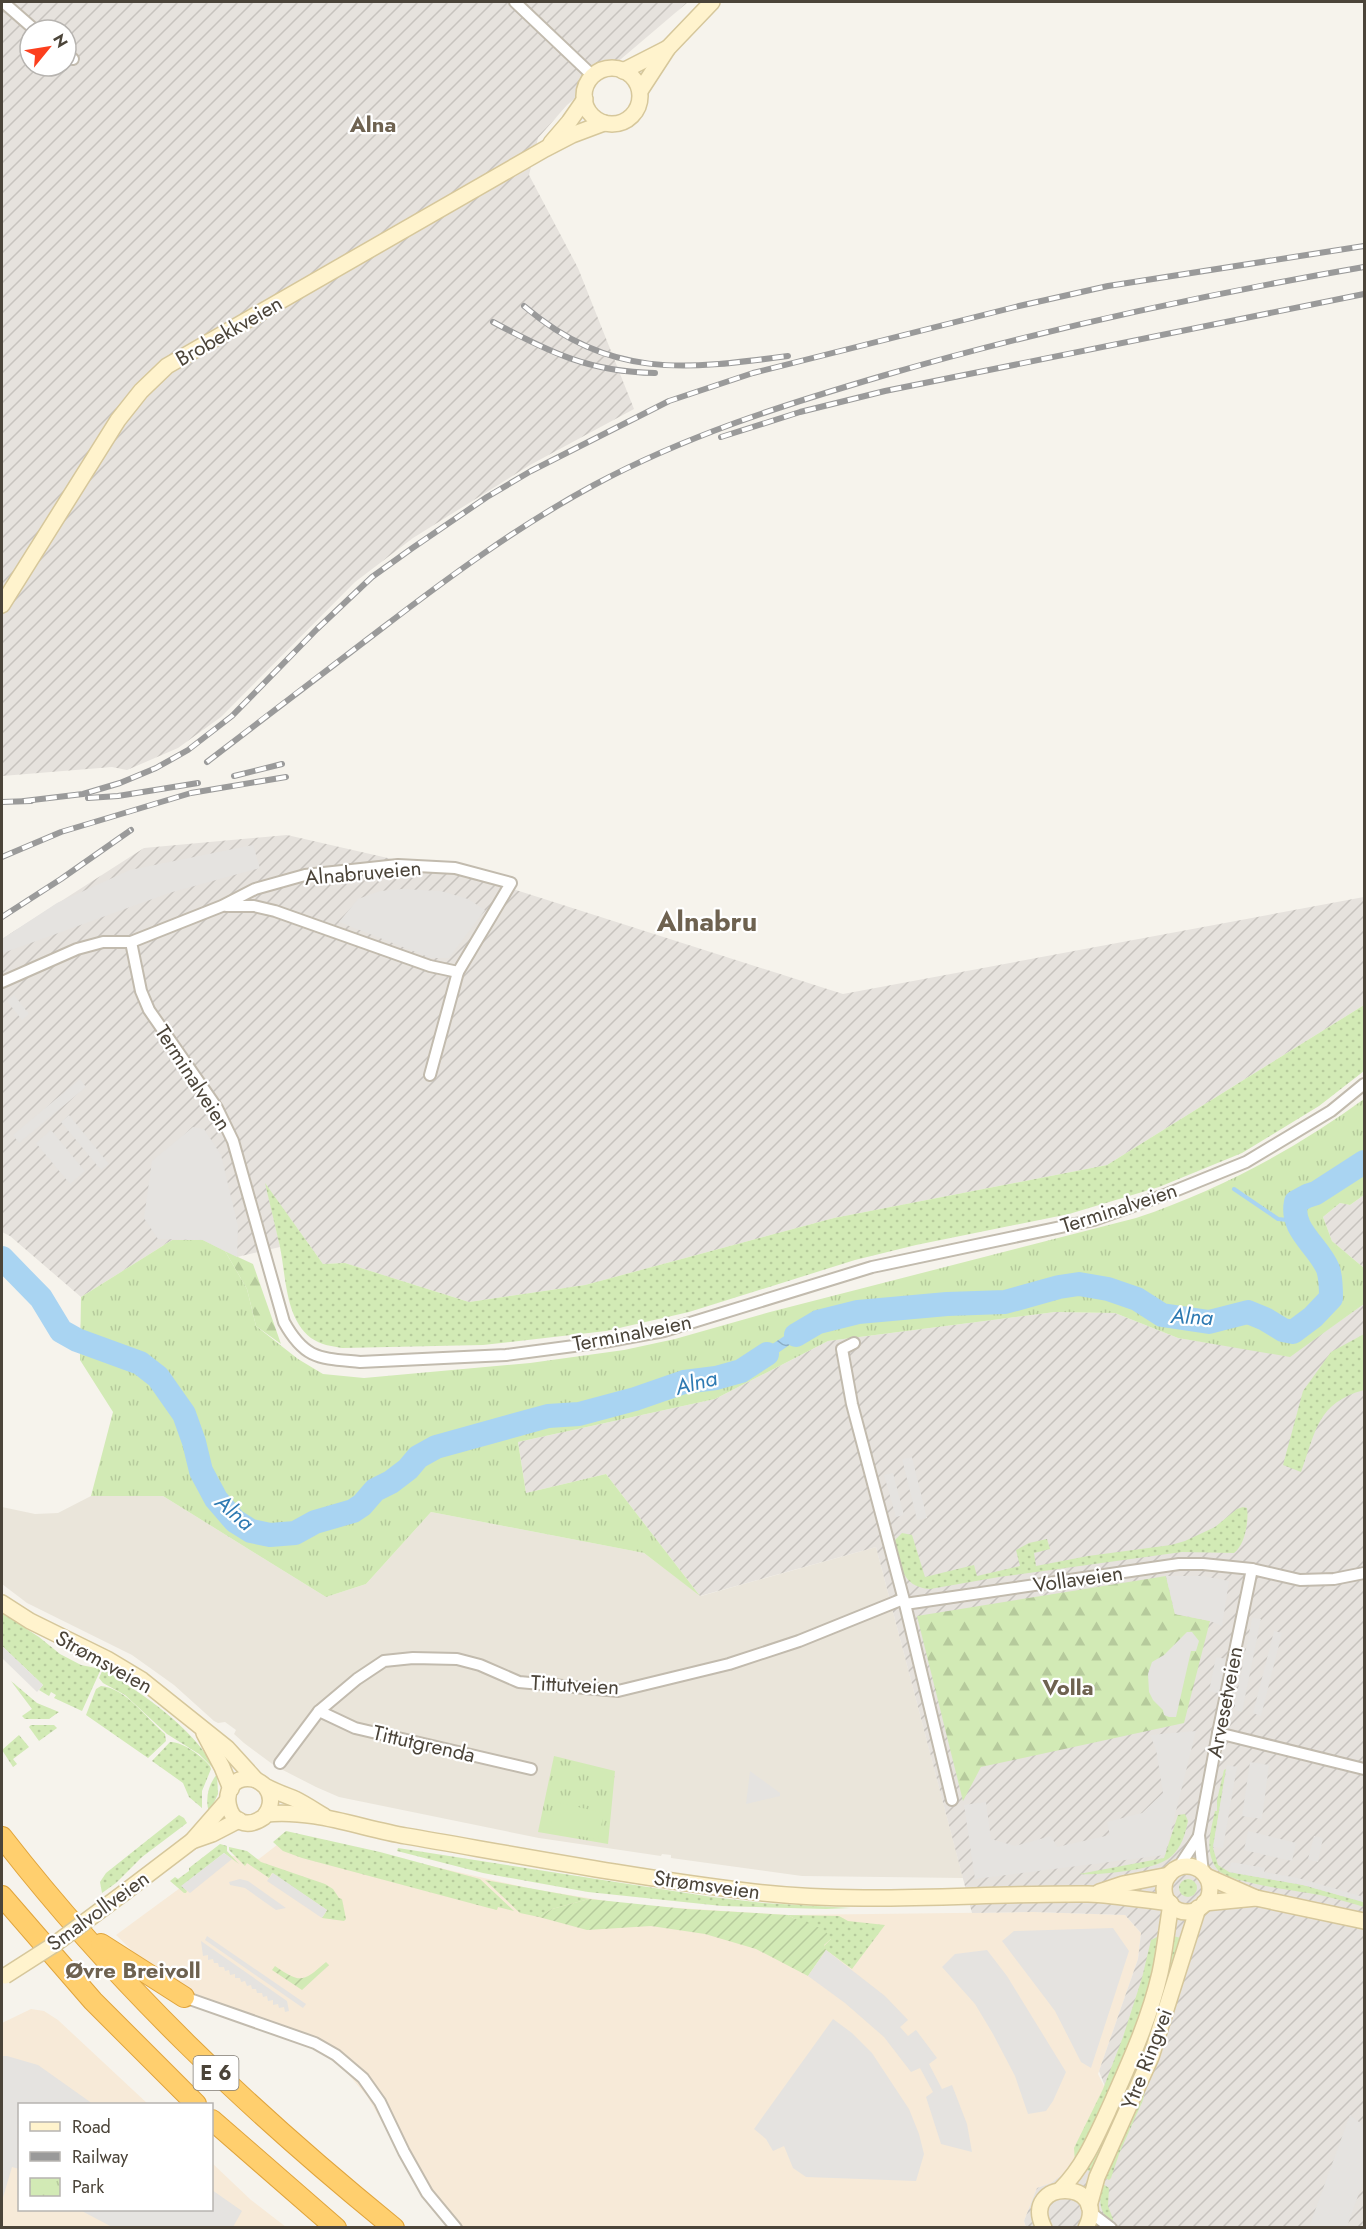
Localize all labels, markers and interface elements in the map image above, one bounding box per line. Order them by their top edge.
north arrow [18,18,78,78]
text: N [47,29,74,52]
district label: Alna [349,108,396,140]
street label: Brobekkveien [170,288,288,374]
street label: Alnabruveien [303,853,423,893]
district label: Alnabru [656,902,757,941]
street label: Terminalveien [148,1019,238,1137]
street label: Terminalveien [1057,1175,1181,1241]
water label: Alna [1169,1299,1214,1333]
street label: Terminalveien [570,1307,694,1359]
water label: Alna [671,1361,720,1403]
water label: Alna [208,1485,261,1538]
street label: Vollaveien [1031,1558,1125,1600]
street label: Strømsveien [50,1623,158,1701]
street label: Arvesetveien [1200,1644,1250,1760]
street label: Tittutveien [530,1668,620,1702]
district label: Volla [1041,1671,1094,1703]
street label: Tittutgrenda [370,1718,478,1770]
street label: Strømsveien [652,1863,762,1907]
street label: Smalvollveien [41,1864,155,1958]
district label: Øvre Breivoll [65,1954,201,1986]
street label: Ytre Ringvei [1114,2004,1180,2114]
road number: E 6 [194,2056,238,2090]
legend [18,2103,213,2211]
text: Road [72,2114,111,2140]
text: Railway [72,2144,128,2170]
text: Park [72,2174,104,2200]

